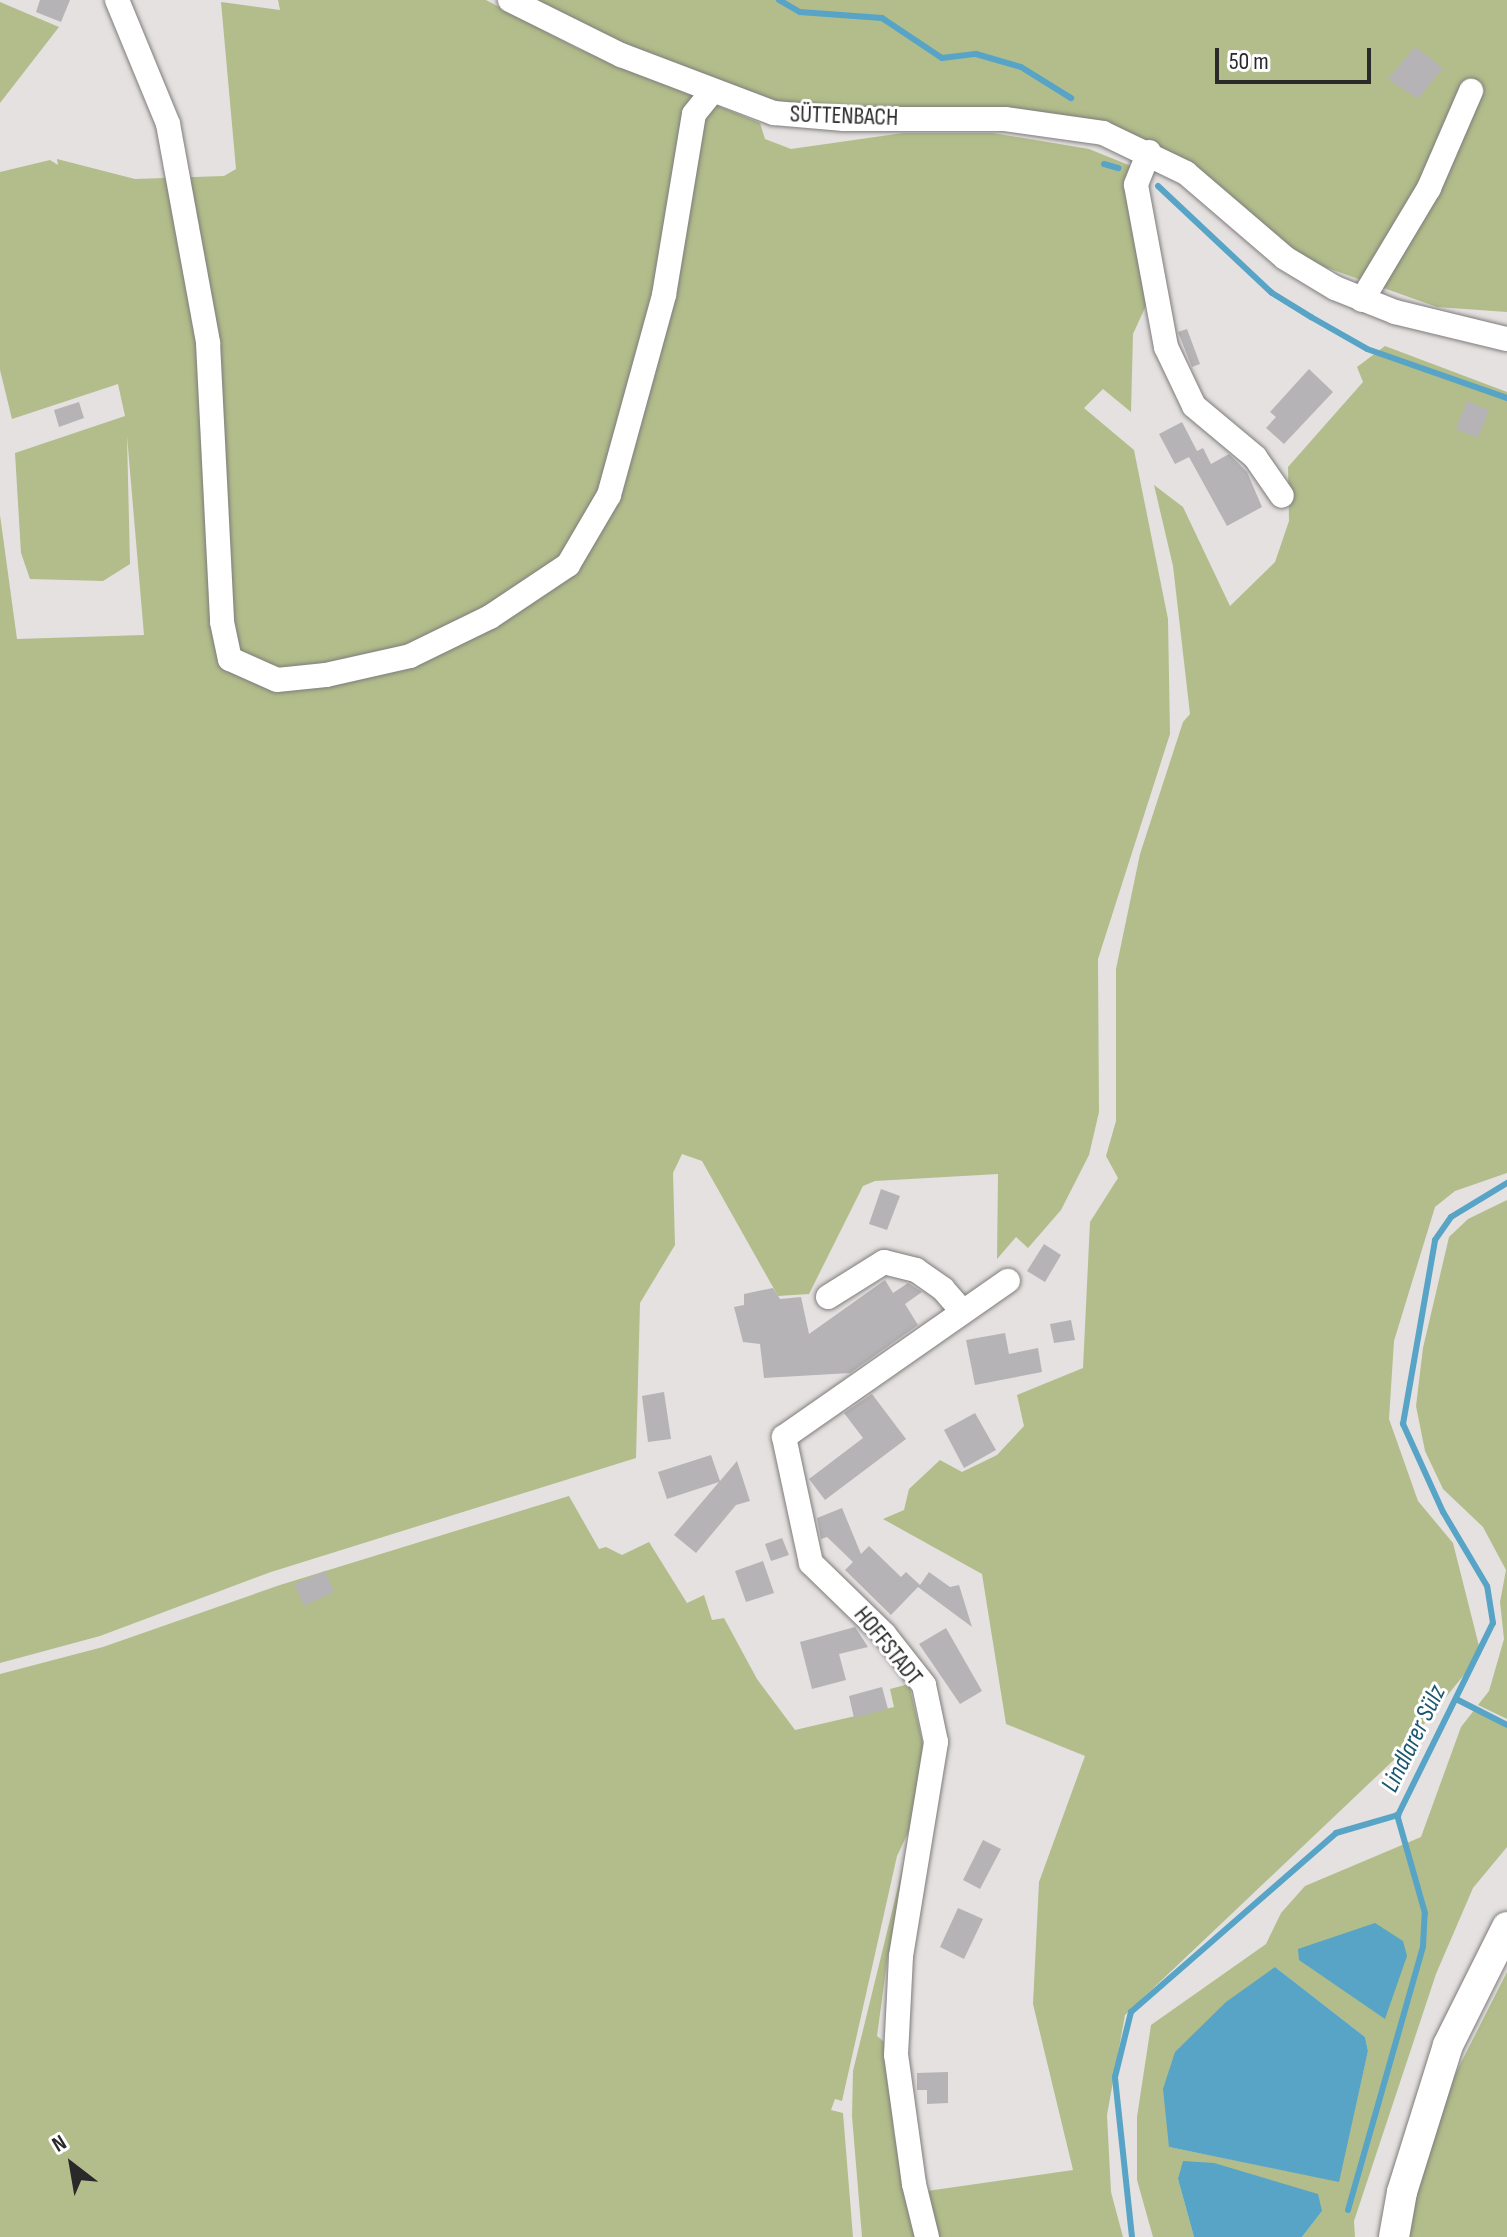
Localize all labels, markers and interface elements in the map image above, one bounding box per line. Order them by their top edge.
scale bar [1219,32,1375,82]
text: 50 m [1229,47,1269,76]
street label: SÜTTENBACH [789,100,899,132]
street label: HOFFSTADT [848,1601,928,1691]
water label: Lindlarer Sülz [1375,1681,1453,1797]
north arrow [32,2125,112,2205]
text: N [47,2129,71,2159]

